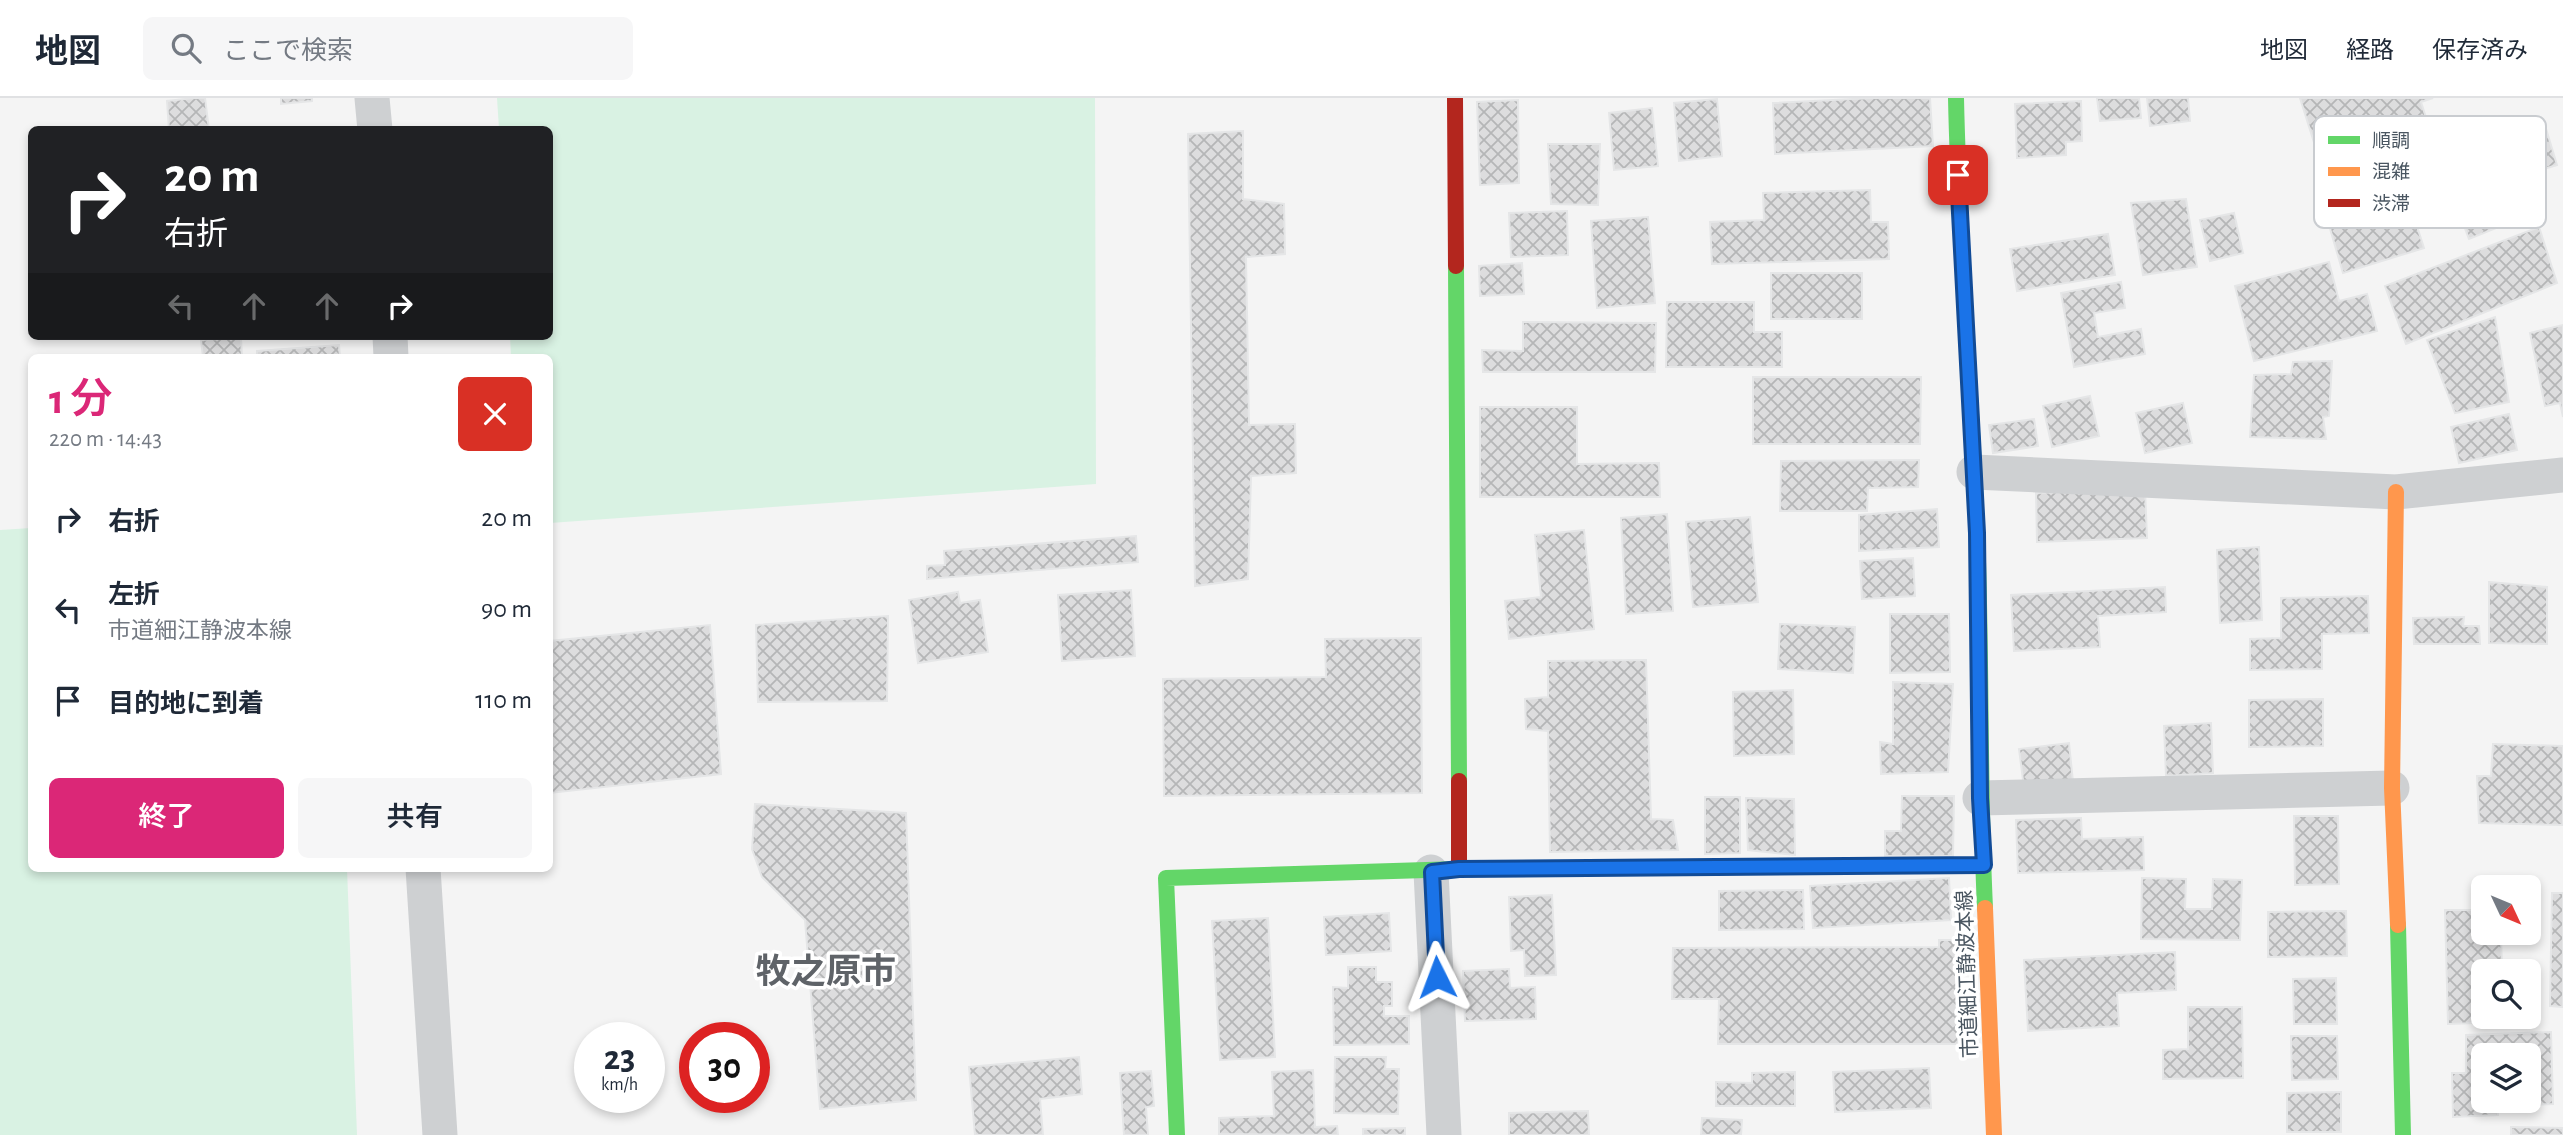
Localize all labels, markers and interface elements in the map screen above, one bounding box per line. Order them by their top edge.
search box [143,17,633,80]
icon: search [167,29,205,67]
text: 地図 [35,36,101,69]
text: ここで検索 [223,38,353,64]
text: 地図 [2260,39,2308,63]
text: 経路 [2346,39,2394,63]
text: 保存済み [2432,39,2528,63]
legend [2314,116,2546,228]
text: 順調 [2372,131,2410,151]
pin [1928,145,1988,205]
text: 20 m [164,152,260,201]
icon: right [49,154,140,245]
icon: arrive [1939,156,1977,194]
text: 混雑 [2372,161,2410,182]
text: 渋滞 [2372,193,2410,214]
text: 右折 [164,218,228,250]
icon: left [162,287,200,325]
icon: ahead [235,287,273,325]
icon: ahead [308,287,346,325]
icon: right [381,287,419,325]
button: close [458,377,532,451]
text: 1 分 [49,379,112,421]
text: 220 m · 14:43 [49,428,162,451]
icon: right [49,500,87,538]
text: 20 m [481,505,532,531]
text: 右折 [108,509,160,535]
text: 左折 [108,582,160,608]
icon: left [49,591,87,629]
text: 90 m [481,596,532,622]
text: 市道細江静波本線 [108,620,292,643]
icon: arrive [49,682,87,720]
text: 110 m [475,687,532,713]
text: 目的地に到着 [108,691,264,717]
button: 終了 [49,778,284,858]
button: 共有 [298,778,532,858]
north arrow [2471,875,2541,945]
map controls [2471,875,2541,1113]
street label: 市道細江静波本線 [1953,890,1981,1058]
position arrow [1400,940,1474,1014]
district label: 牧之原市 [756,952,896,990]
button: search [2471,959,2541,1029]
speed limit sign: 30 [679,1022,770,1113]
text: 23 [604,1041,635,1076]
button: layers [2471,1043,2541,1113]
text: km/h [601,1076,638,1094]

